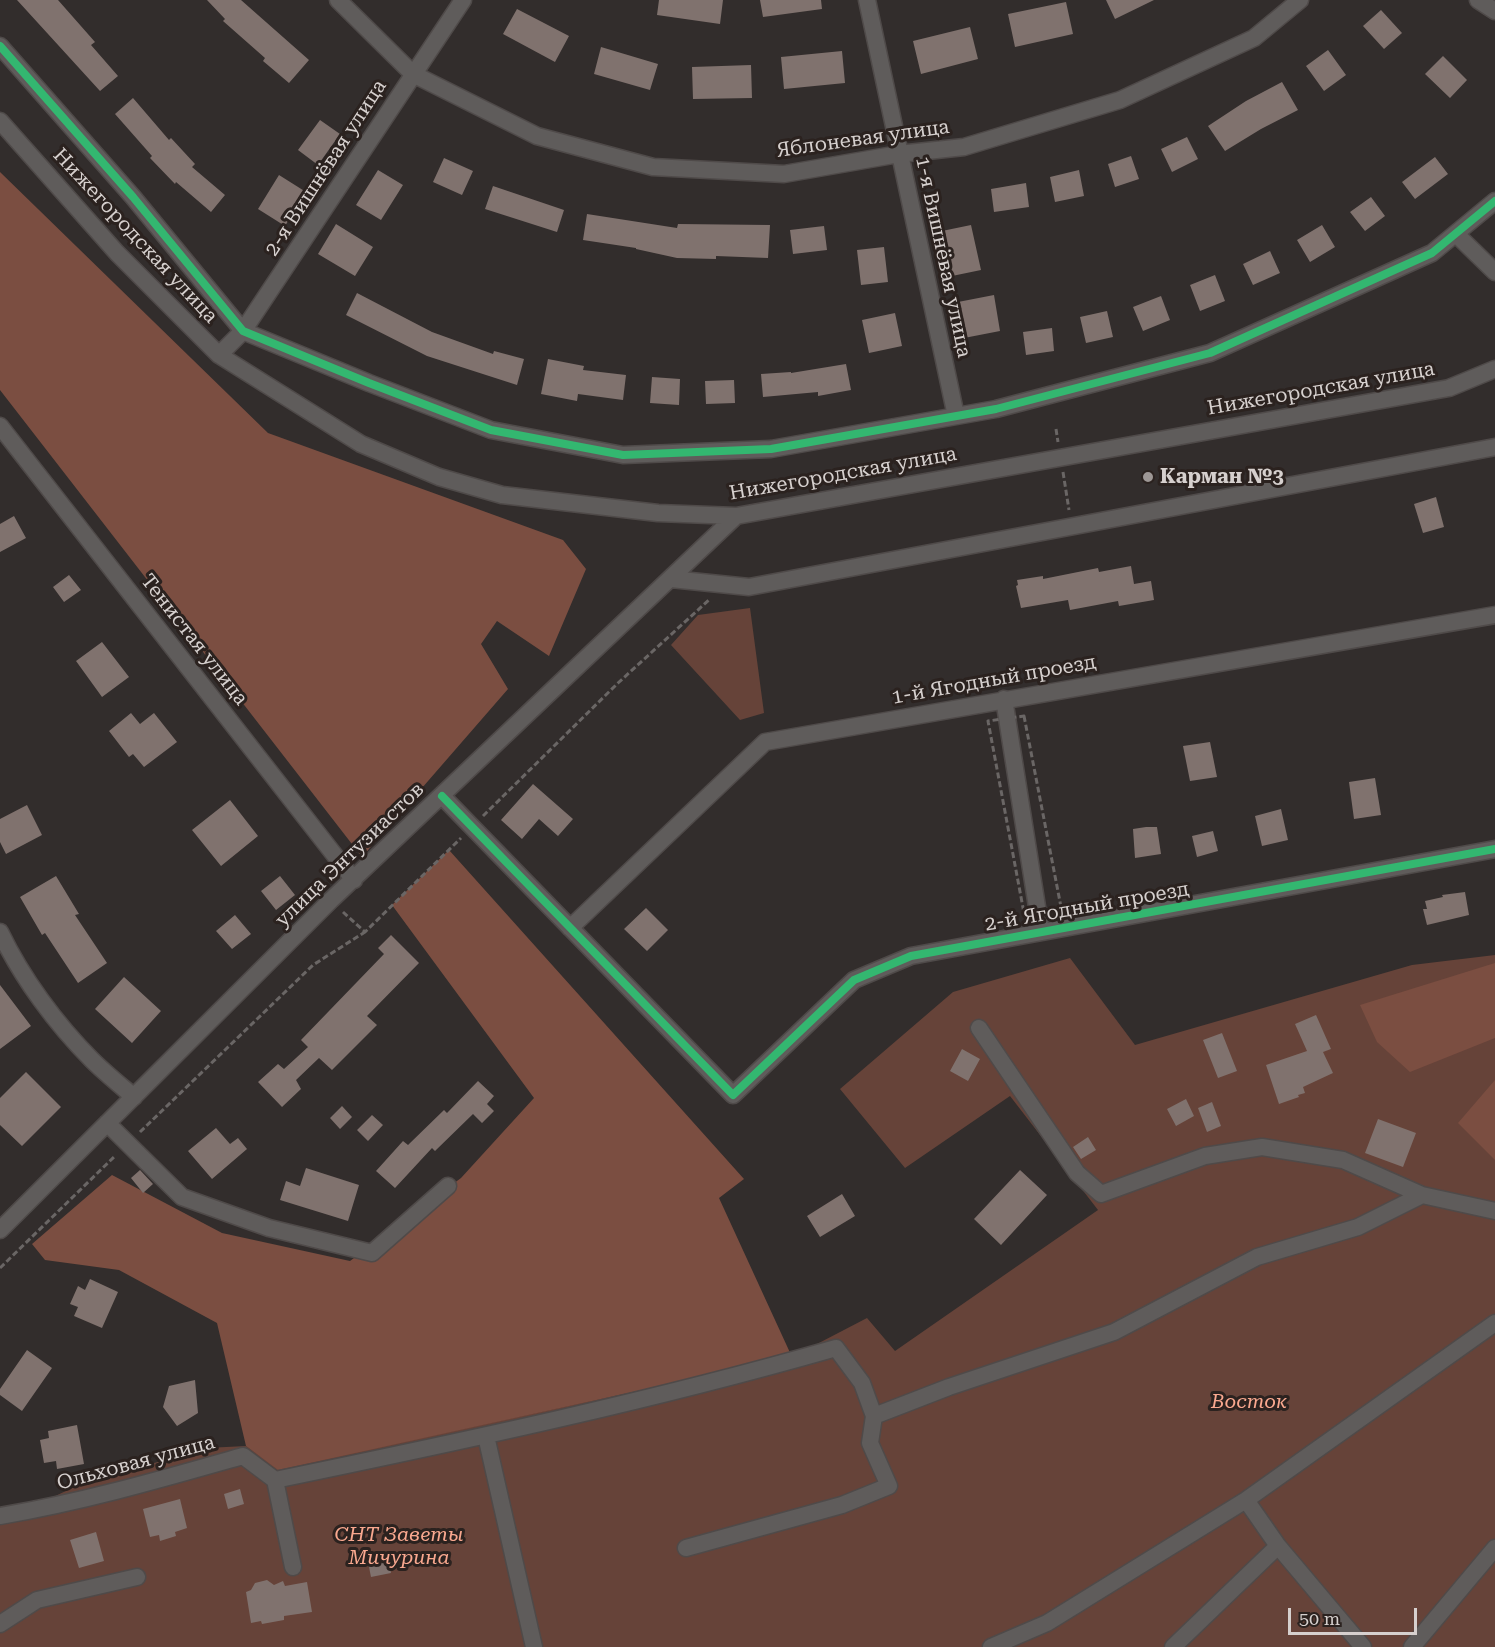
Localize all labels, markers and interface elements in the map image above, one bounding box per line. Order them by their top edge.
street label: 2-я Вишнёвая улица [260,75,392,261]
street label: Яблоневая улица [775,115,951,163]
street label: Нижегородская улица [48,144,222,328]
street label: 1-я Вишнёвая улица [910,154,976,360]
street label: Нижегородская улица [1205,357,1437,421]
street label: Нижегородская улица [727,442,959,506]
place label: Карман №3 [1160,465,1284,489]
marker: Карман №3 [1141,470,1155,484]
street label: Тенистая улица [135,570,253,710]
street label: 1-й Ягодный проезд [890,650,1098,710]
street label: улица Энтузиастов [271,778,429,932]
street label: 2-й Ягодный проезд [983,877,1191,937]
park label: Восток [1211,1390,1287,1414]
street label: Ольховая улица [54,1430,218,1496]
park label: СНТ Заветы Мичурина [335,1523,463,1570]
scale bar [1291,1596,1420,1634]
text: 50 m [1299,1608,1340,1629]

